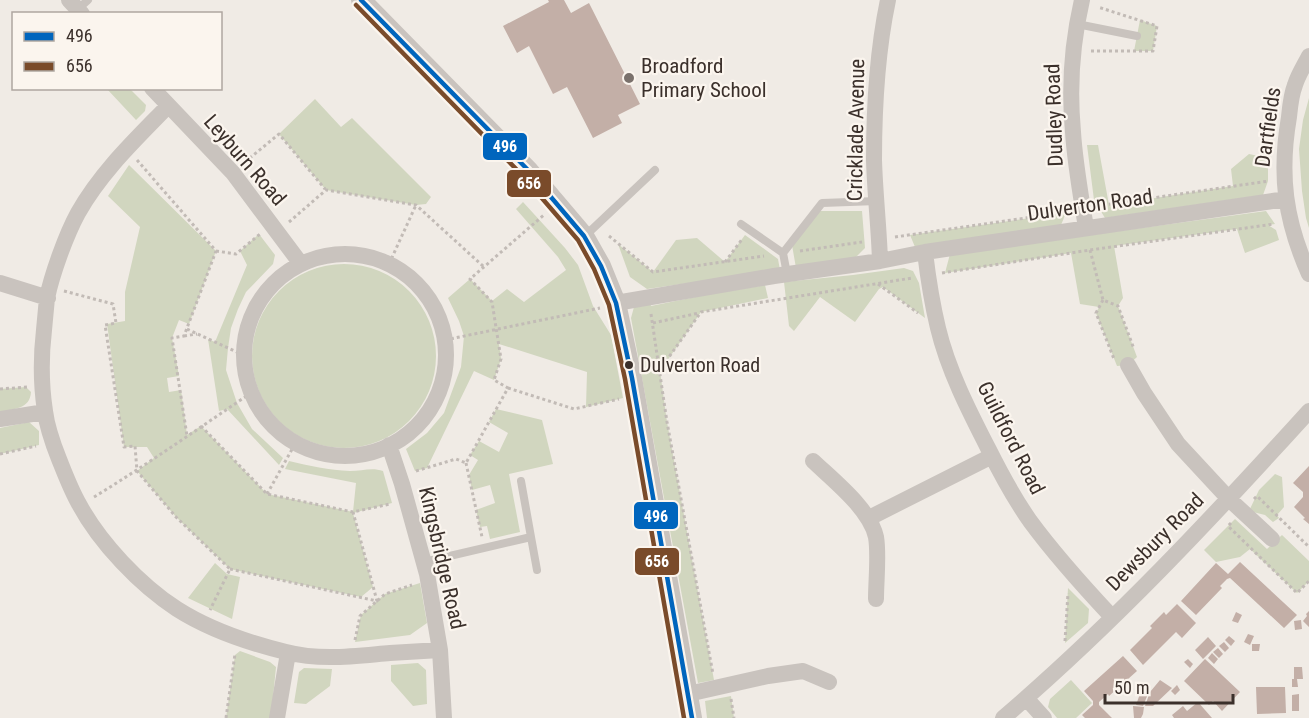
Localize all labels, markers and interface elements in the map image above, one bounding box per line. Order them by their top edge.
legend [12,12,222,90]
text: 496 [66,25,93,46]
place label: Broadford Primary School [641,54,767,102]
text: 656 [66,55,93,76]
street label: Cricklade Avenue [843,58,869,202]
street label: Dudley Road [1040,63,1068,167]
marker: Broadford Primary School [622,71,636,85]
street label: Dartfields [1251,86,1285,168]
street label: Leyburn Road [199,110,291,210]
line badge: 496 [482,132,528,161]
text: 496 [493,137,517,156]
line badge: 656 [506,169,552,198]
text: 656 [517,174,541,193]
street label: Dulverton Road [1026,184,1154,226]
place label: Dulverton Road [640,353,760,377]
marker: Dulverton Road [623,359,635,371]
street label: Guildford Road [972,378,1050,498]
street label: Kingsbridge Road [414,484,470,632]
street label: Dewsbury Road [1101,488,1209,596]
line badge: 496 [633,501,679,530]
text: 496 [644,507,668,526]
line badge: 656 [634,547,680,576]
text: 656 [645,552,669,571]
scale bar [1105,667,1232,705]
text: 50 m [1114,677,1149,698]

